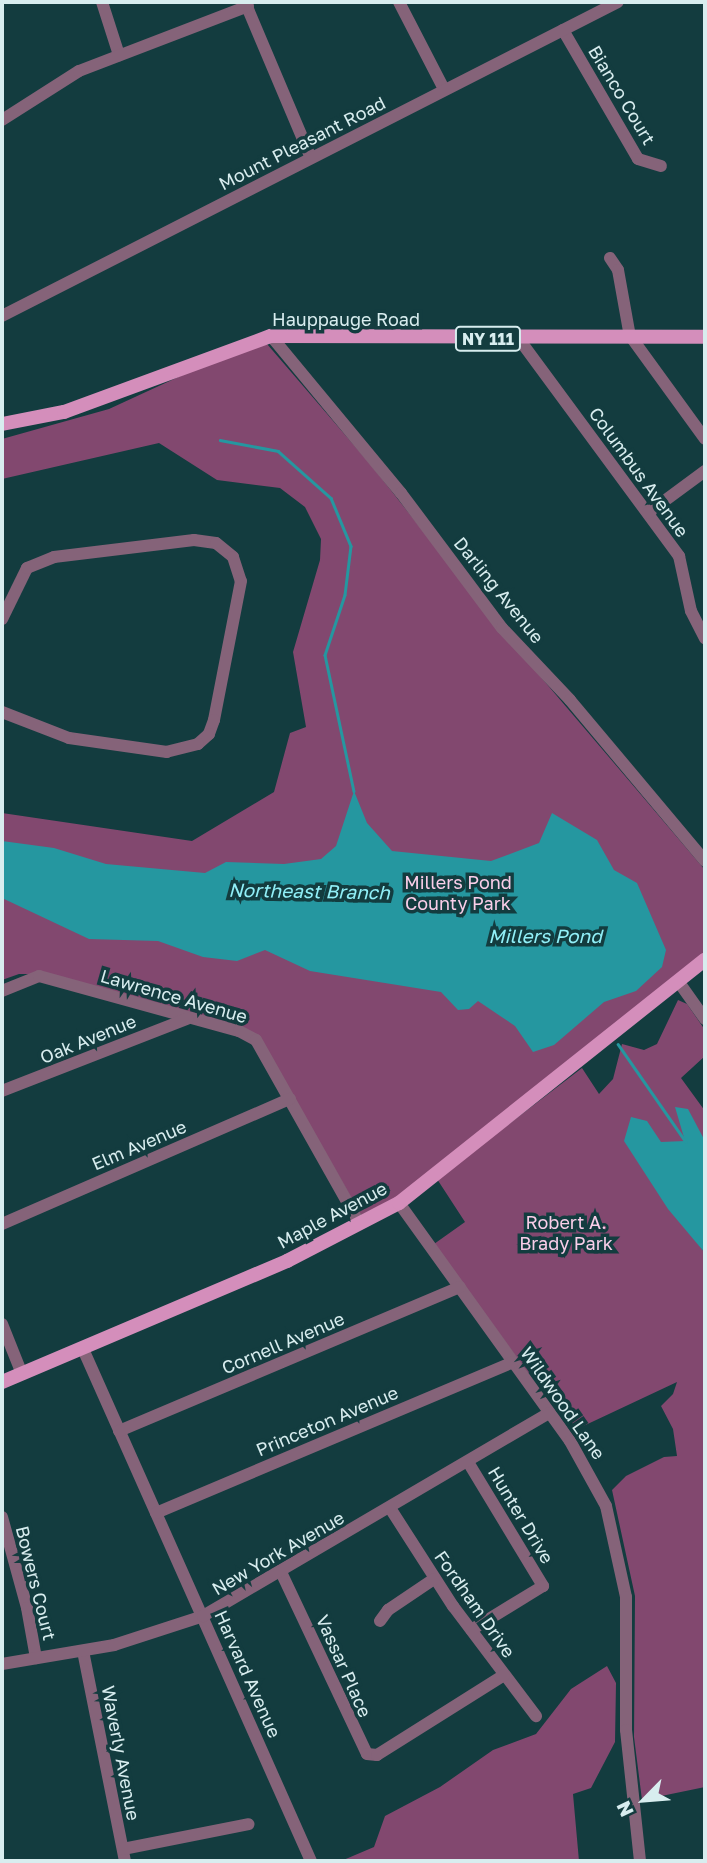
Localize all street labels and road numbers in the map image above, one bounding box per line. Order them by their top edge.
street label: Bianco Court [584,42,660,148]
street label: Mount Pleasant Road [215,92,389,194]
street label: Hauppauge Road [272,308,420,330]
road number: NY 111 [455,326,521,352]
street label: Columbus Avenue [585,403,693,541]
street label: Darling Avenue [450,532,548,648]
street label: Lawrence Avenue [98,965,250,1027]
street label: Oak Avenue [37,1010,139,1068]
street label: Elm Avenue [88,1115,190,1175]
street label: Maple Avenue [274,1177,390,1253]
street label: Cornell Avenue [218,1307,348,1379]
street label: Wildwood Lane [516,1343,610,1463]
street label: Princeton Avenue [253,1381,401,1461]
street label: Hunter Drive [484,1463,558,1567]
street label: New York Avenue [208,1506,348,1600]
street label: Bowers Court [11,1524,61,1642]
street label: Fordham Drive [430,1546,520,1662]
street label: Harvard Avenue [210,1607,286,1741]
street label: Vassar Place [312,1611,376,1721]
street label: Waverly Avenue [97,1684,145,1822]

